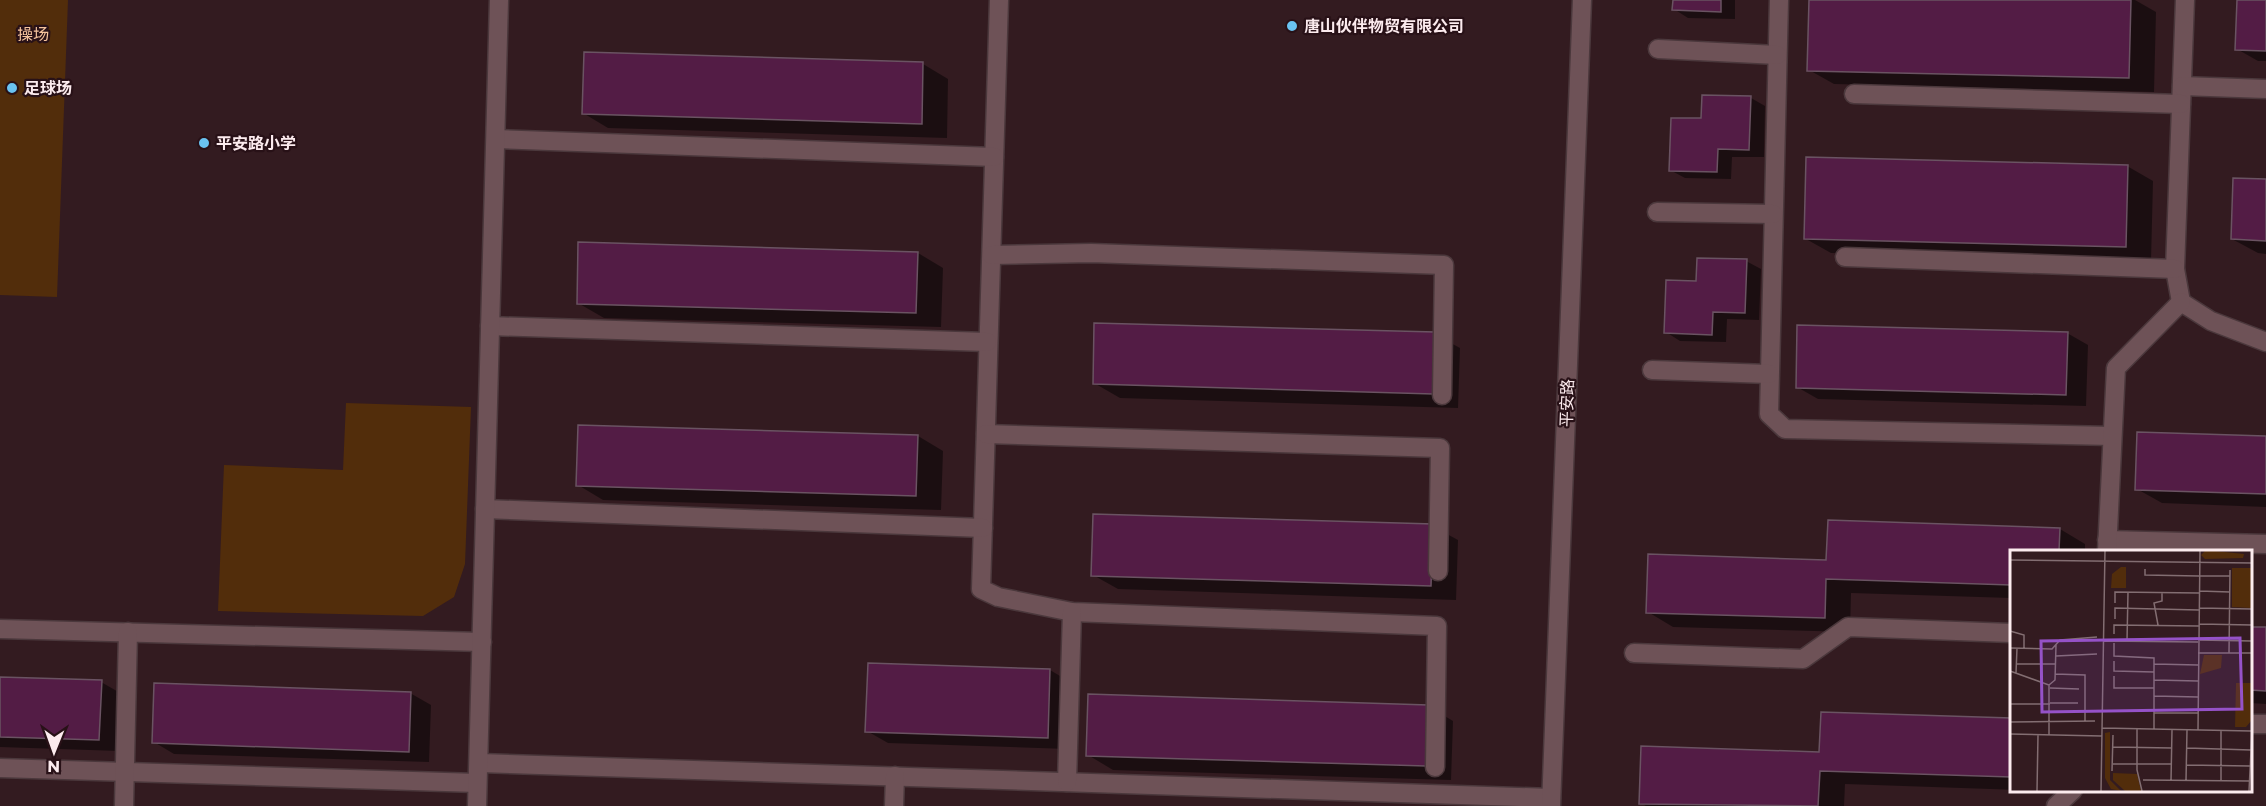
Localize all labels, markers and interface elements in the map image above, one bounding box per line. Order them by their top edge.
place label: 唐山伙伴物贸有限公司 [1304,17,1464,36]
marker: 唐山伙伴物贸有限公司 [1285,19,1299,33]
park label: 操场 [17,25,49,44]
place label: 足球场 [24,79,72,98]
marker: 足球场 [5,81,19,95]
place label: 平安路小学 [216,134,296,153]
marker: 平安路小学 [197,136,211,150]
street label: 平安路 [1557,379,1577,427]
inset map [2010,550,2251,791]
north arrow [24,722,84,782]
text: N [47,757,60,776]

